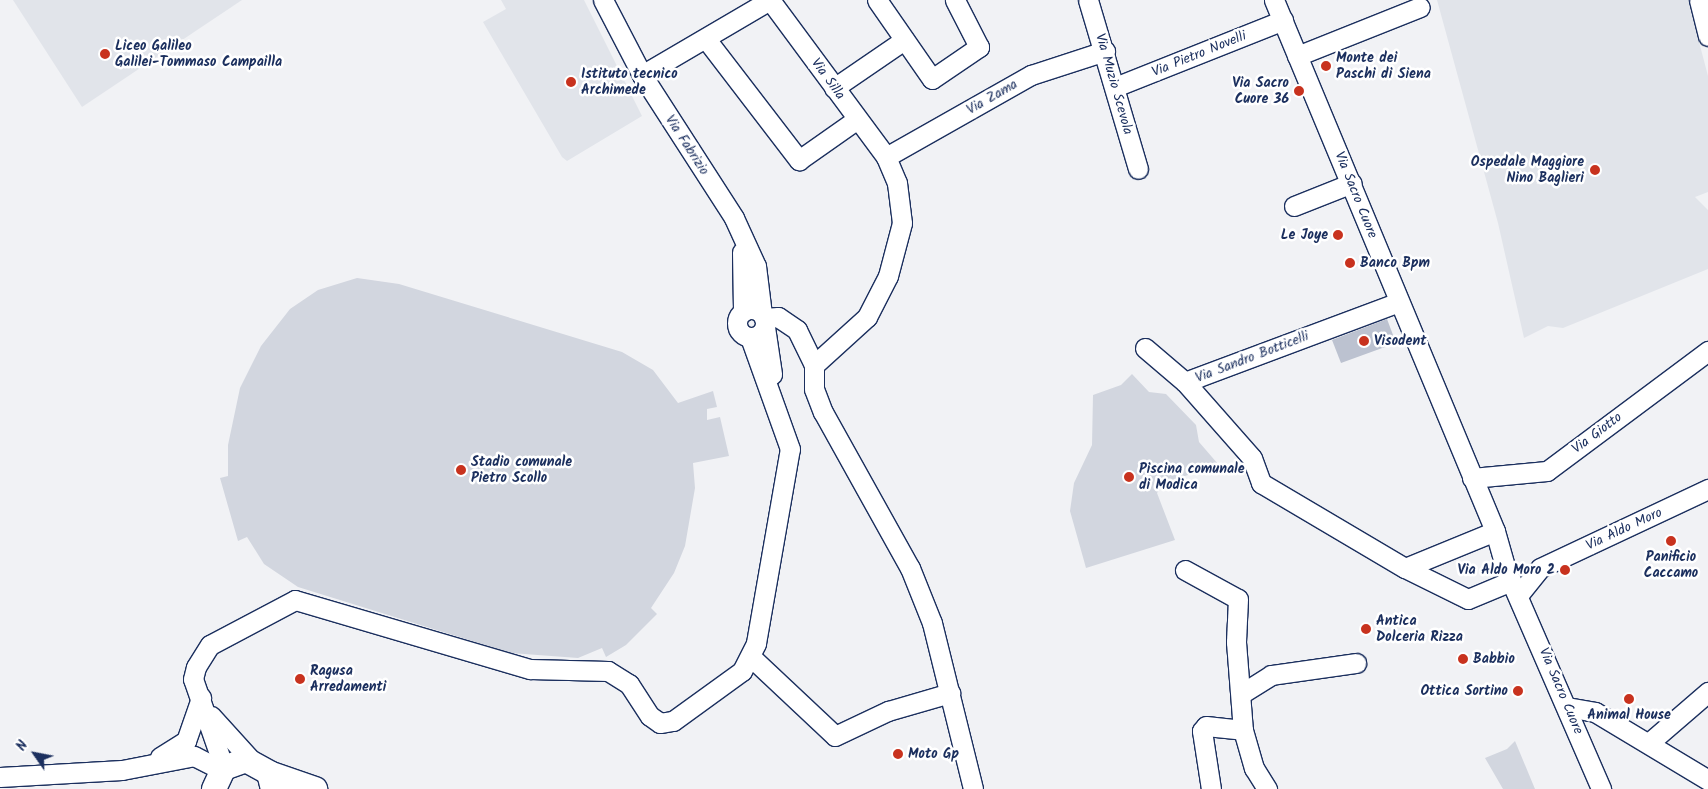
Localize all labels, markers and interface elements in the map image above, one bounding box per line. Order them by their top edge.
street label: Via Pietro Novelli [1149,27,1249,81]
street label: Via Muzio Scevola [1092,32,1136,136]
place label: Liceo Galileo Galilei-Tommaso Campailla [115,38,282,70]
marker: Liceo Galileo Galilei-Tommaso Campailla [99,48,111,60]
place label: Monte dei Paschi di Siena [1336,50,1431,82]
street label: Via Silla [807,55,849,103]
marker: Monte dei Paschi di Siena [1320,60,1332,72]
place label: Istituto tecnico Archimede [581,66,678,98]
place label: Via Sacro Cuore 36 [1232,75,1289,108]
marker: Istituto tecnico Archimede [565,76,577,88]
street label: Via Zama [964,76,1020,118]
marker: Via Sacro Cuore 36 [1293,85,1305,97]
street label: Via Fabrizio [661,112,713,178]
street label: Via Sacro Cuore [1331,149,1381,241]
place label: Ospedale Maggiore Nino Baglieri [1471,154,1584,186]
marker: Ospedale Maggiore Nino Baglieri [1588,163,1602,177]
place label: Le Joye [1281,227,1328,243]
marker: Le Joye [1332,229,1344,241]
place label: Banco Bpm [1360,255,1430,271]
marker: Banco Bpm [1344,257,1356,269]
street label: Via Sandro Botticelli [1193,328,1311,386]
place label: Visodent [1374,333,1426,349]
marker: Visodent [1358,335,1370,347]
street label: Via Giotto [1569,409,1625,457]
place label: Stadio comunale Pietro Scollo [471,454,572,487]
place label: Piscina comunale di Modica [1139,461,1245,494]
marker: Stadio comunale Pietro Scollo [455,464,467,476]
marker: Piscina comunale di Modica [1123,471,1135,483]
street label: Via Aldo Moro [1583,504,1665,554]
marker: Panificio Caccamo [1665,535,1677,547]
place label: Panificio Caccamo [1644,549,1698,582]
place label: Via Aldo Moro 2 [1458,562,1555,578]
marker: Via Aldo Moro 2 [1559,564,1571,576]
place label: Antica Dolceria Rizza [1376,613,1463,646]
marker: Antica Dolceria Rizza [1360,623,1372,635]
street label: Via Sacro Cuore [1535,645,1587,737]
place label: Babbio [1473,651,1515,667]
marker: Babbio [1457,653,1469,665]
place label: Ragusa Arredamenti [310,663,386,696]
marker: Ragusa Arredamenti [294,673,306,685]
place label: Ottica Sortino [1420,683,1508,699]
marker: Ottica Sortino [1512,685,1524,697]
marker: Animal House [1623,693,1635,705]
place label: Animal House [1587,707,1671,723]
north arrow [10,729,60,779]
text: N [11,736,34,756]
place label: Moto Gp [908,746,959,762]
marker: Moto Gp [892,748,904,760]

